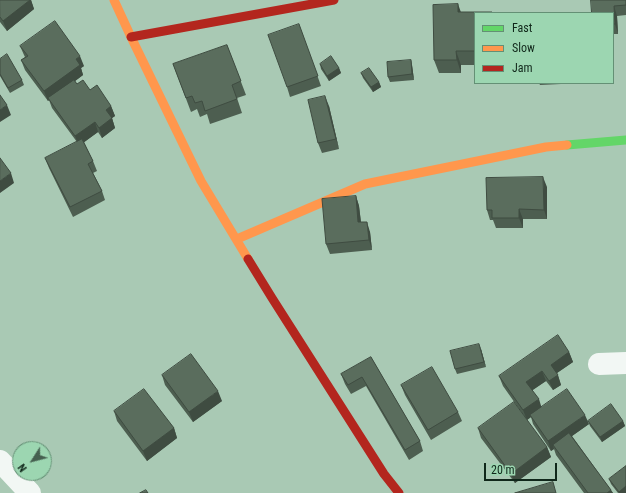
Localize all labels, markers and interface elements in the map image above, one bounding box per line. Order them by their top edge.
legend [474,12,614,84]
text: Fast [512,21,532,35]
text: Slow [512,41,535,55]
text: Jam [512,61,533,75]
north arrow [12,441,52,481]
scale bar [486,455,559,481]
text: N [15,461,30,474]
text: 20 m [491,463,515,477]

